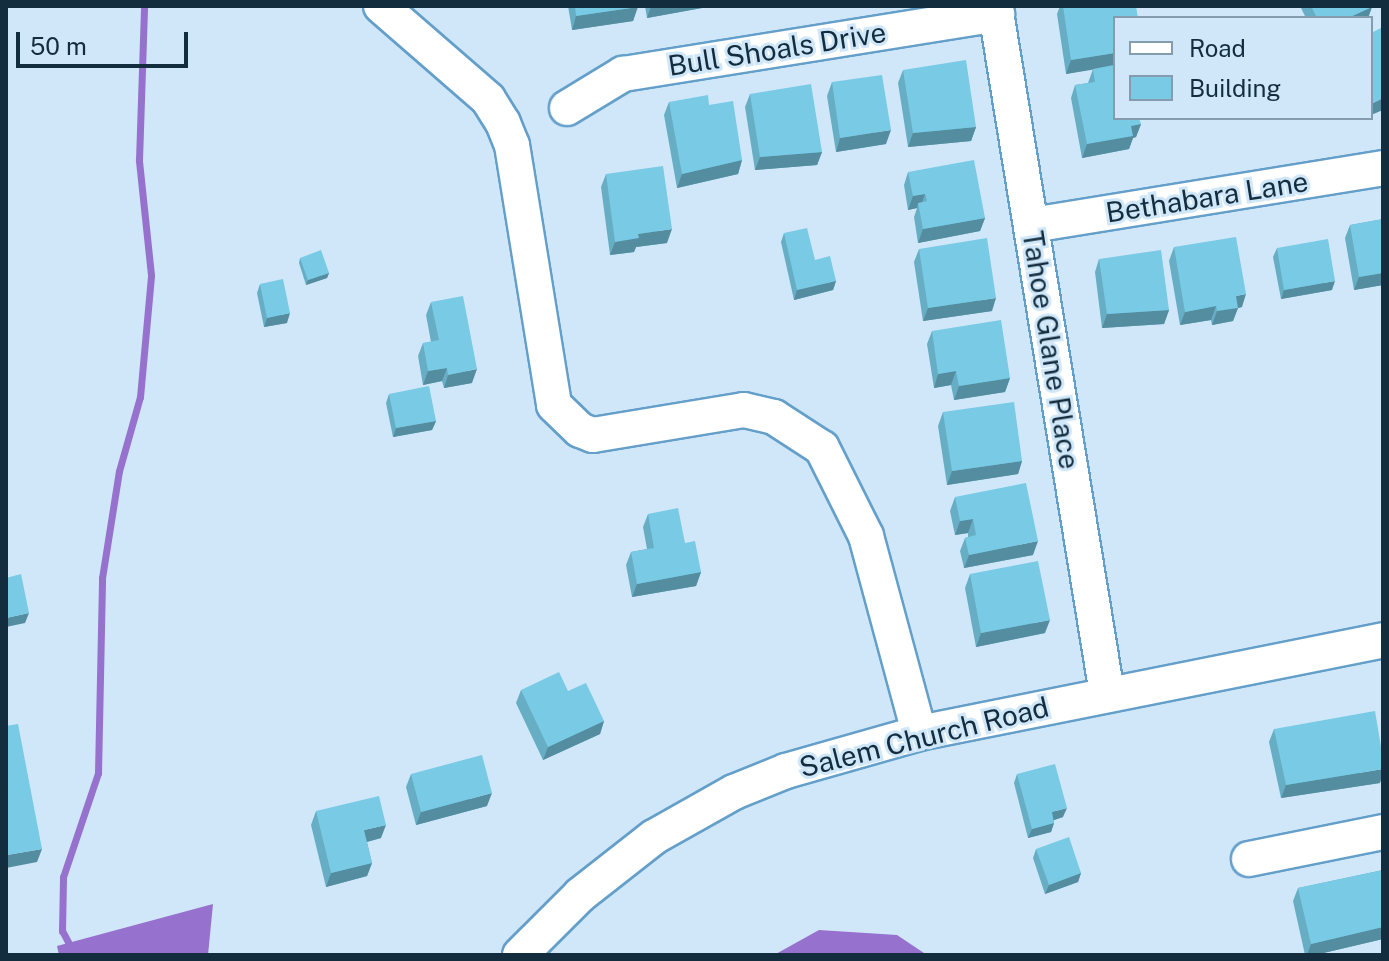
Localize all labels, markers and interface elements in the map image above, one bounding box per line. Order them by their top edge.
street label: Bull Shoals Drive [665,15,889,83]
scale bar [20,16,192,66]
legend [1113,16,1373,120]
text: 50 m [30,32,87,60]
text: Road [1189,34,1246,62]
text: Building [1189,74,1281,102]
street label: Bethabara Lane [1103,164,1311,230]
street label: Tahoe Glane Place [1016,228,1086,472]
street label: Salem Church Road [796,690,1052,784]

